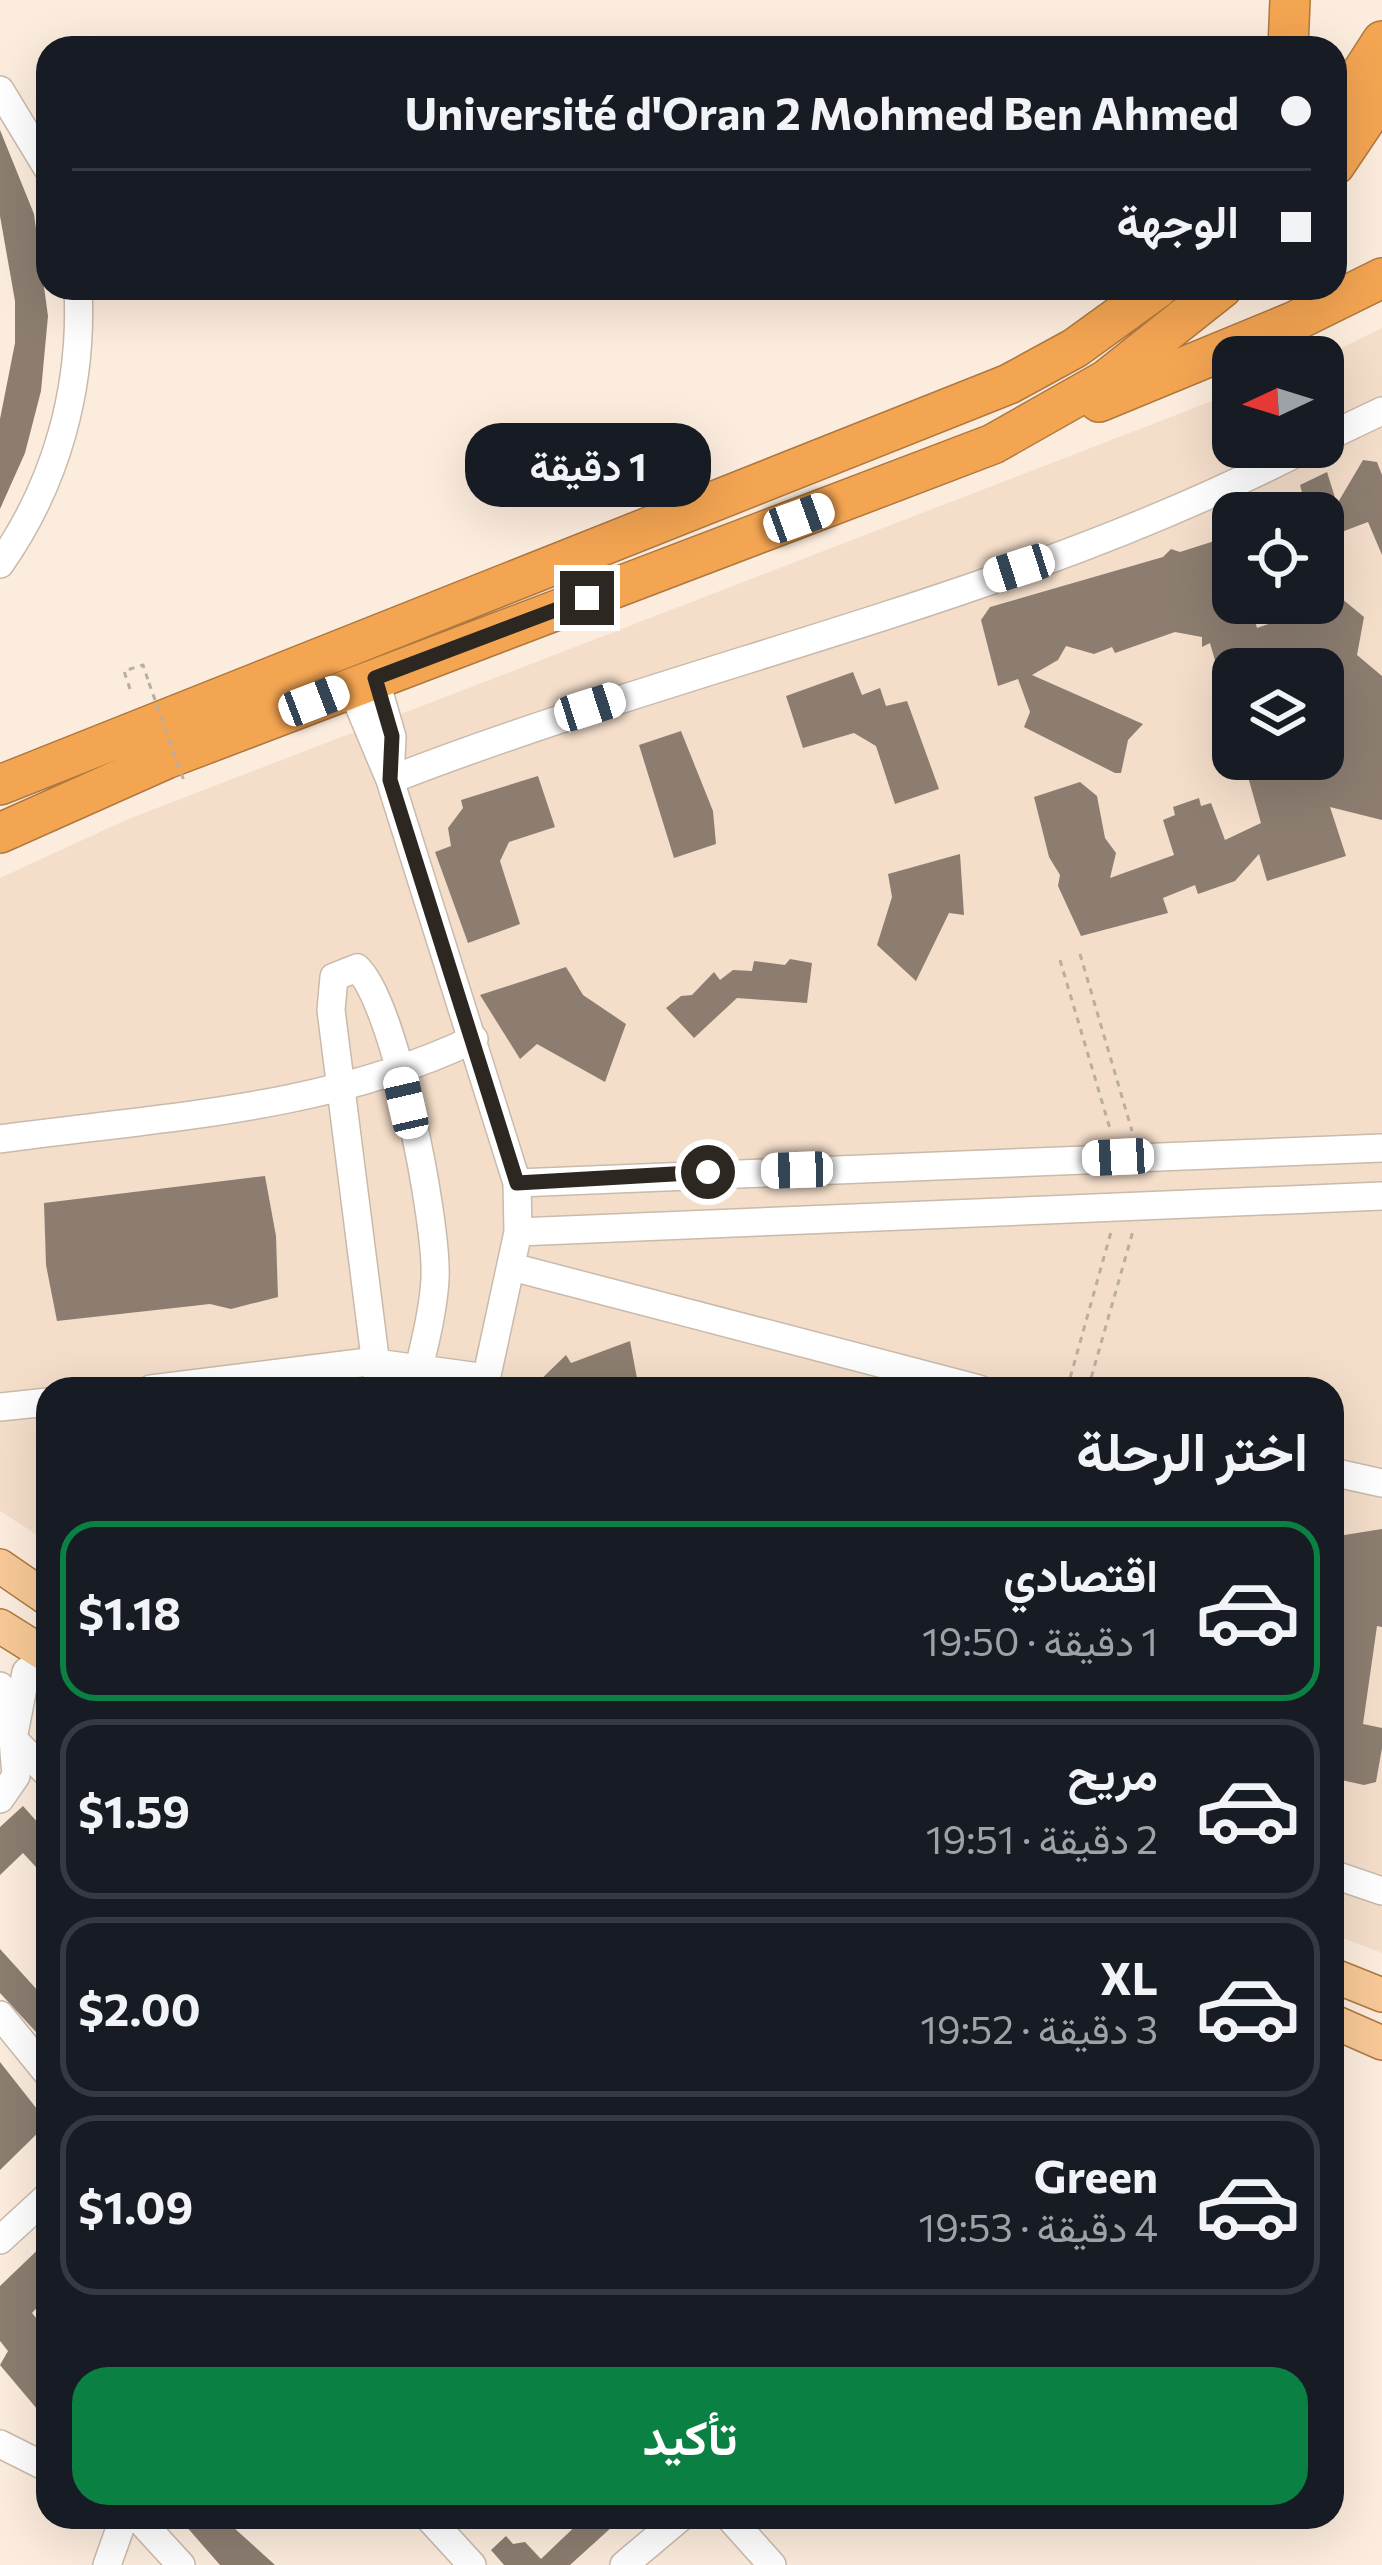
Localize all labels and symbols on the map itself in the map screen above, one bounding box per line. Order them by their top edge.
north arrow [1212,336,1344,468]
callout: 1 دقيقة [464,424,710,508]
car [759,489,839,547]
car [979,540,1059,596]
route end [560,571,614,625]
car [274,671,354,731]
car [550,679,630,735]
car [380,1064,432,1142]
car [1081,1137,1155,1177]
route start [681,1145,735,1199]
car [760,1151,834,1189]

